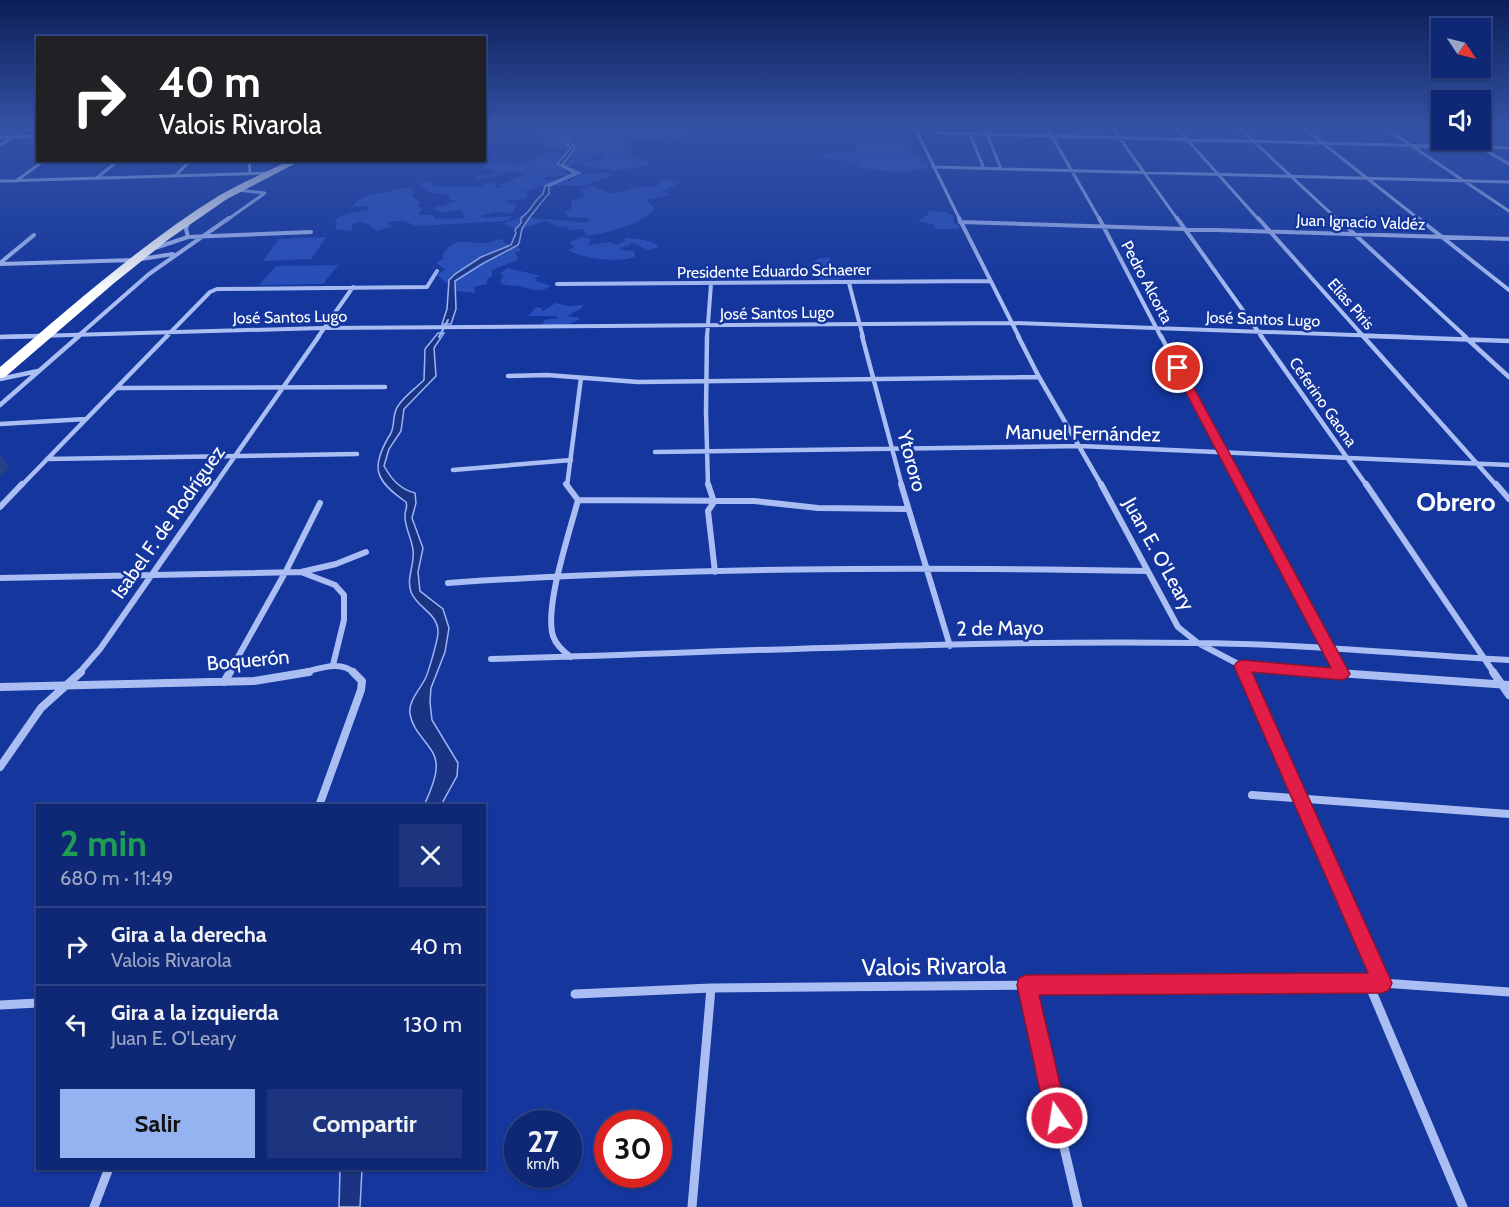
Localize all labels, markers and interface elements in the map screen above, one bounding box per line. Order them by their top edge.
north arrow [1431,18,1491,78]
map controls [1431,18,1491,150]
text: 40 m [159,56,261,108]
icon: right [60,60,138,138]
button: sound [1431,90,1491,150]
text: Valois Rivarola [159,108,322,141]
street label: Juan Ignacio Valdéz [1295,210,1426,234]
street label: Pedro Alcorta [1117,237,1177,327]
street label: Presidente Eduardo Schaerer [677,260,872,282]
street label: Elías Piris [1324,275,1379,334]
street label: José Santos Lugo [719,303,835,324]
street label: José Santos Lugo [232,307,348,328]
street label: José Santos Lugo [1205,307,1321,330]
pin [1152,342,1203,393]
icon: arrive [1161,351,1194,384]
street label: Ceferino Gaona [1285,354,1361,451]
street label: Manuel Fernández [1005,420,1161,446]
street label: Ytororo [892,427,932,494]
street label: Isabel F. de Rodríguez [106,441,230,603]
district label: Obrero [1416,486,1496,518]
street label: Juan E. O'Leary [1118,493,1200,615]
street label: 2 de Mayo [956,615,1044,641]
street label: Boquerón [206,644,290,676]
text: 2 min [60,821,147,865]
button: close [399,824,462,887]
text: 680 m · 11:49 [60,866,173,890]
text: Gira a la derecha [111,921,267,948]
icon: right [60,930,93,963]
text: 40 m [410,933,462,960]
text: Valois Rivarola [111,948,232,972]
street label: Valois Rivarola [861,950,1007,982]
text: Gira a la izquierda [111,999,279,1026]
icon: left [60,1008,93,1041]
text: 130 m [403,1011,462,1038]
text: Juan E. O'Leary [111,1026,236,1050]
position arrow [1025,1086,1089,1150]
button: Salir [60,1089,255,1158]
button: Compartir [267,1089,462,1158]
speed limit sign: 30 [594,1110,672,1188]
text: 27 [527,1123,559,1160]
text: km/h [527,1155,559,1173]

